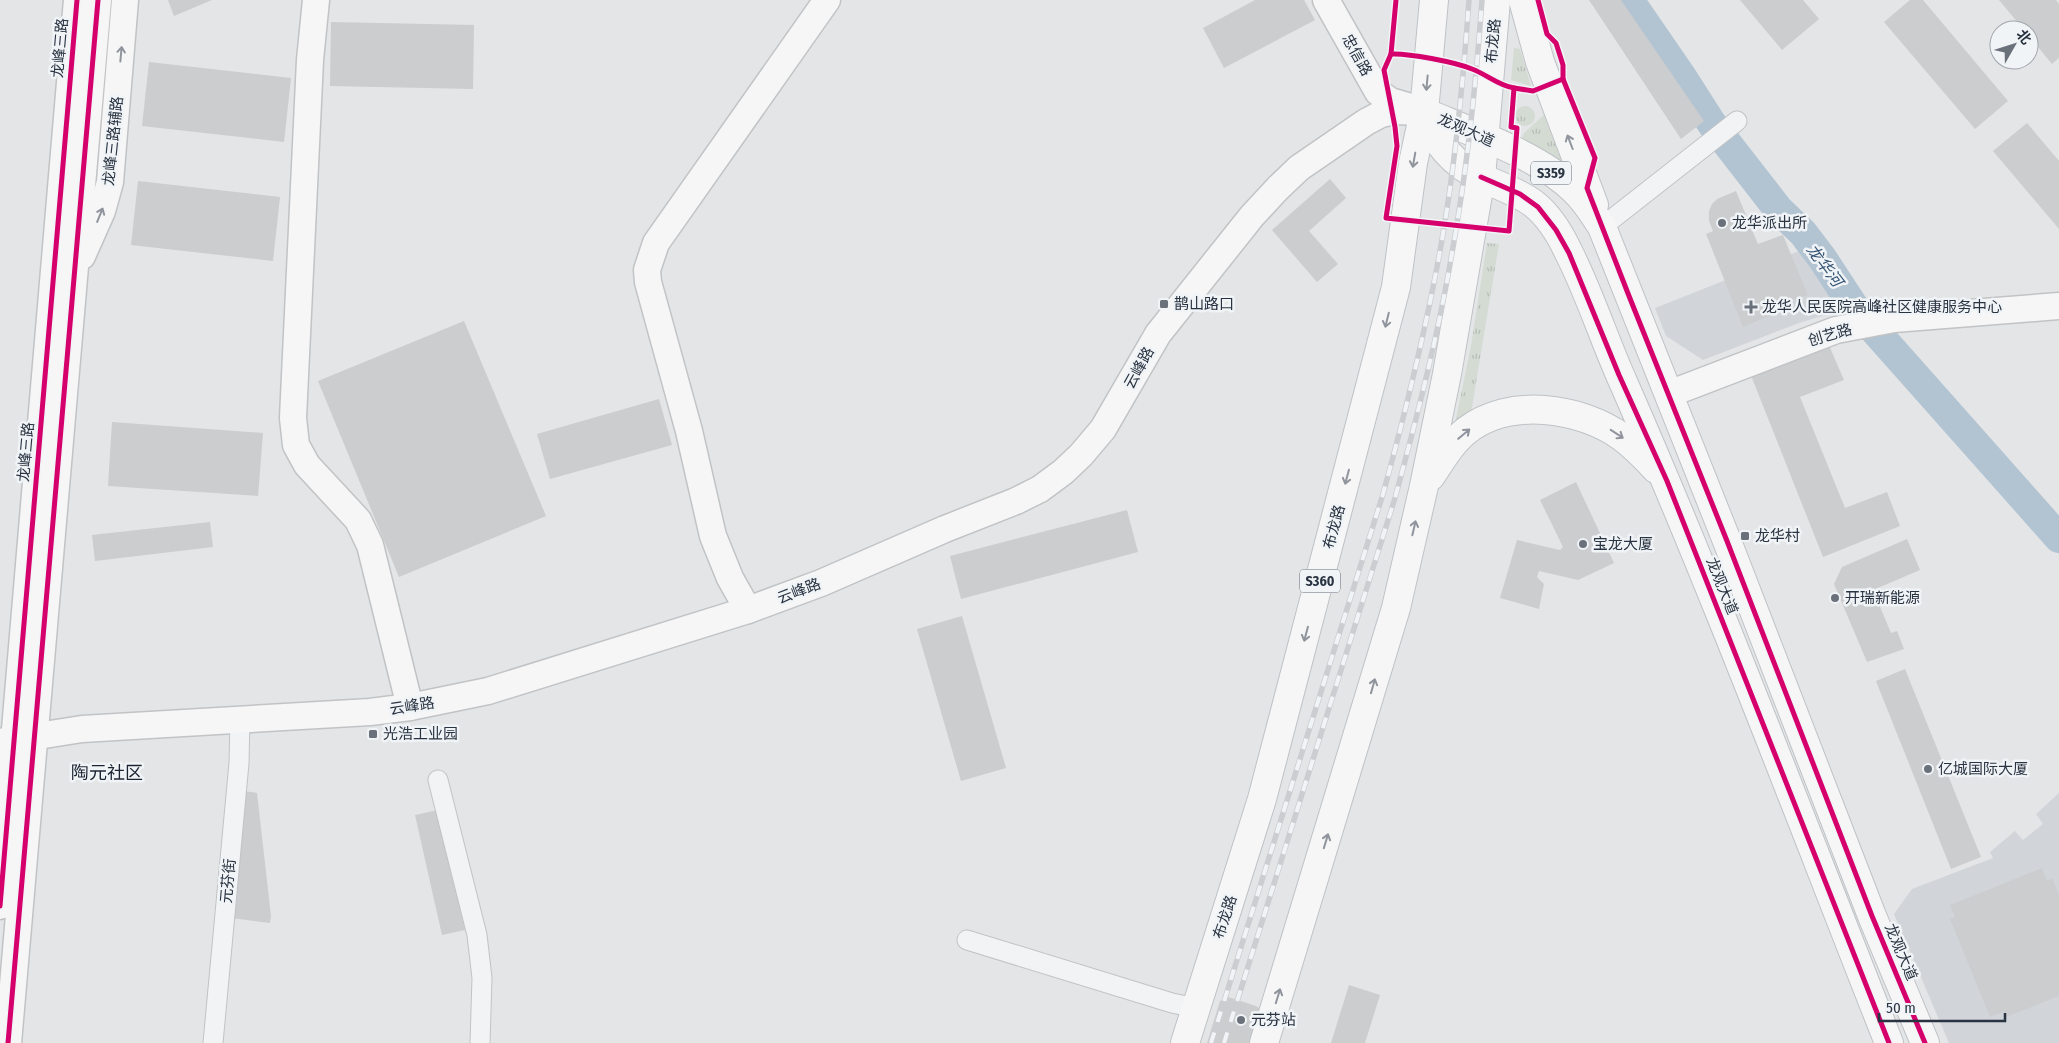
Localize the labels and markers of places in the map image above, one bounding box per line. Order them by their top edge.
place label: 龙华派出所 [1732,214,1807,232]
marker: 龙华派出所 [1716,217,1728,229]
place label: 鹊山路口 [1174,295,1234,313]
marker: 鹊山路口 [1158,298,1170,310]
place label: 龙华人民医院高峰社区健康服务中心 [1762,298,2002,316]
marker: 龙华人民医院高峰社区健康服务中心 [1744,300,1758,314]
place label: 龙华村 [1755,527,1800,545]
marker: 龙华村 [1739,530,1751,542]
place label: 宝龙大厦 [1593,535,1653,553]
marker: 宝龙大厦 [1577,538,1589,550]
place label: 开瑞新能源 [1845,589,1920,607]
marker: 开瑞新能源 [1829,592,1841,604]
place label: 光浩工业园 [383,725,458,743]
marker: 光浩工业园 [367,728,379,740]
place label: 亿城国际大厦 [1938,760,2028,778]
marker: 亿城国际大厦 [1922,763,1934,775]
place label: 元芬站 [1251,1011,1296,1029]
marker: 元芬站 [1235,1014,1247,1026]

